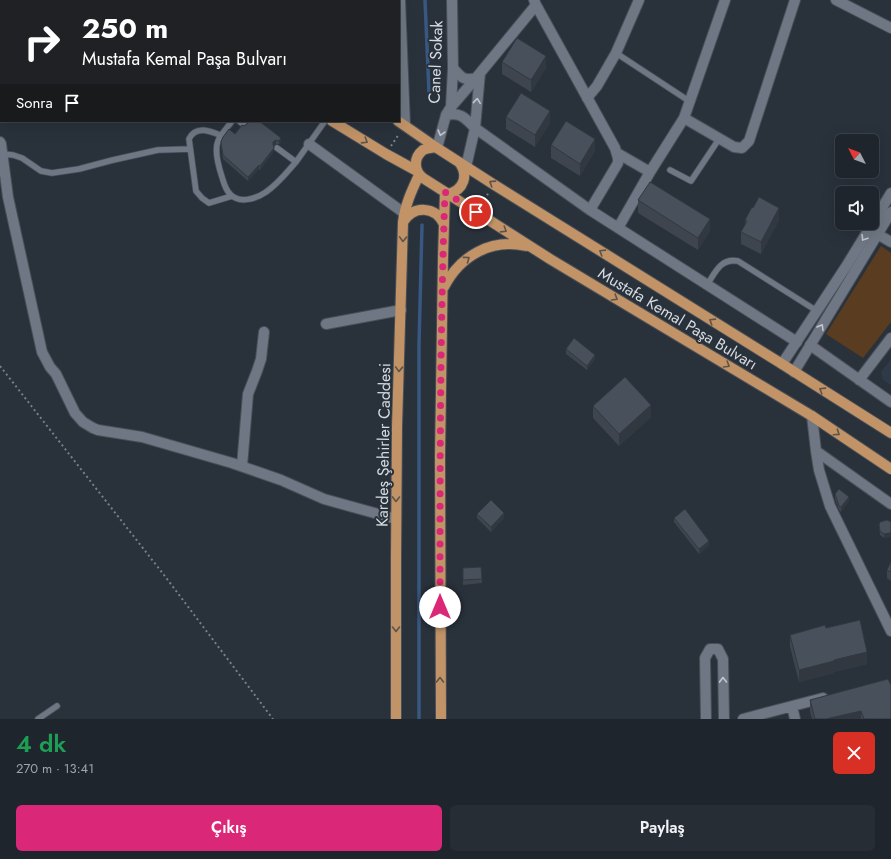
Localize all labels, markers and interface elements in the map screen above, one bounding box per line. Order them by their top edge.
text: 250 m [82,8,168,49]
icon: right [16,16,68,68]
street label: Canel Sokak [423,19,448,104]
text: Mustafa Kemal Paşa Bulvarı [82,46,287,72]
text: Sonra [16,92,53,114]
icon: arrive [61,92,83,114]
one-way arrow [473,98,482,104]
one-way arrow [437,129,446,136]
north arrow [835,134,879,178]
map controls [835,134,879,230]
one-way arrow [361,137,368,144]
one-way arrow [489,181,496,188]
button: sound [835,186,879,230]
pin [459,195,493,229]
icon: arrive [465,201,487,223]
one-way arrow [500,225,507,233]
one-way arrow [861,234,868,241]
one-way arrow [399,236,407,242]
one-way arrow [599,250,606,257]
one-way arrow [463,256,470,264]
street label: Mustafa Kemal Paşa Bulvarı [594,262,762,375]
one-way arrow [611,293,618,300]
one-way arrow [709,318,716,326]
one-way arrow [817,324,824,331]
one-way arrow [723,360,730,367]
street label: Kardeş Şehirler Caddesi [371,363,396,527]
one-way arrow [395,366,403,372]
one-way arrow [819,388,826,395]
one-way arrow [833,428,840,436]
one-way arrow [392,496,400,502]
position arrow [419,586,461,628]
one-way arrow [392,626,400,632]
one-way arrow [436,677,444,683]
one-way arrow [719,677,727,683]
text: 4 dk [16,726,66,761]
button: close [833,732,875,774]
text: 270 m · 13:41 [16,759,94,778]
button: Çıkış [16,805,442,851]
button: Paylaş [450,805,875,851]

